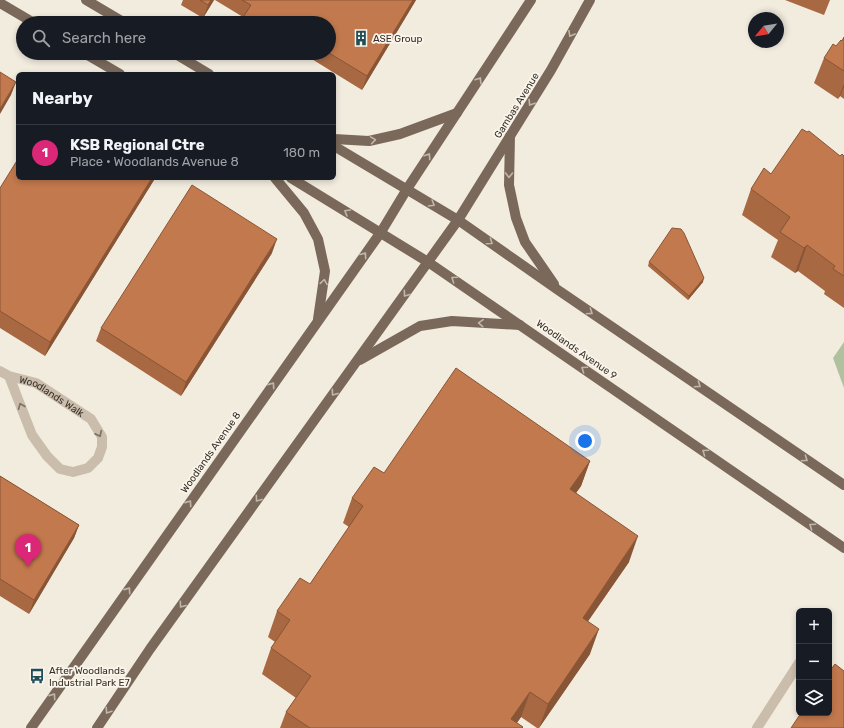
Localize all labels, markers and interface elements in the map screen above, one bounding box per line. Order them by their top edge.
north arrow [748,12,784,48]
search box [16,16,336,60]
icon: search [30,27,52,49]
text: Search here [62,29,146,47]
building icon: ASE Group [352,29,370,47]
one-way arrow [568,30,575,37]
place label: ASE Group [373,33,423,45]
street label: Gambas Avenue [492,70,542,141]
one-way arrow [474,77,481,84]
text: Nearby [32,88,93,108]
one-way arrow [528,99,535,106]
text: KSB Regional Ctre [70,136,205,154]
one-way arrow [370,136,376,145]
text: 1 [42,145,48,160]
text: 180 m [283,145,320,160]
one-way arrow [423,153,431,160]
text: Place · Woodlands Avenue 8 [70,154,239,169]
one-way arrow [505,172,514,178]
one-way arrow [428,200,435,207]
one-way arrow [344,209,351,216]
one-way arrow [486,237,493,245]
one-way arrow [359,252,366,259]
one-way arrow [451,277,458,284]
one-way arrow [319,279,327,285]
one-way arrow [403,290,411,297]
one-way arrow [586,307,593,314]
street label: Woodlands Avenue 9 [534,317,619,382]
one-way arrow [478,318,484,327]
one-way arrow [581,367,588,374]
street label: Woodlands Walk [18,374,87,420]
one-way arrow [694,380,701,388]
one-way arrow [267,382,274,389]
one-way arrow [332,389,339,396]
one-way arrow [17,402,25,409]
street label: Woodlands Avenue 8 [178,410,243,495]
one-way arrow [94,430,102,437]
your location [575,431,595,451]
one-way arrow [702,449,709,457]
one-way arrow [801,454,808,462]
one-way arrow [255,495,263,502]
one-way arrow [184,500,191,507]
one-way arrow [809,523,816,531]
pin: 1 [15,534,41,567]
one-way arrow [123,587,131,594]
one-way arrow [180,600,187,607]
map controls [796,608,832,716]
button: + [796,608,832,644]
button: − [796,644,832,680]
place label: After Woodlands Industrial Park E7 [49,665,130,689]
bus stop icon: After Woodlands Industrial Park E7 [28,667,46,685]
button: layers [796,680,832,716]
one-way arrow [48,693,56,700]
one-way arrow [105,707,113,714]

